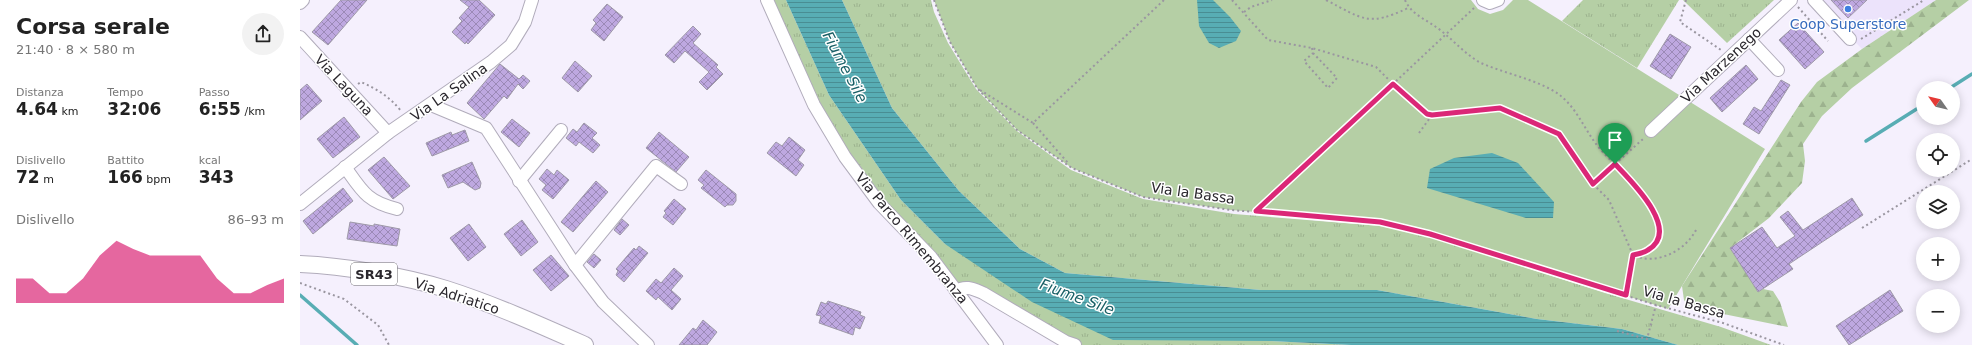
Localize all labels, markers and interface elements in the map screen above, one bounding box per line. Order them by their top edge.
marker: Coop Superstore [1843,4,1853,14]
button: share [242,13,284,55]
text: Corsa serale [16,14,170,39]
place label: Coop Superstore [1790,16,1906,32]
street label: Via Marzenego [1678,24,1764,106]
water label: Fiume Sile [819,28,871,106]
text: 21:40 · 8 × 580 m [16,42,135,57]
street label: Via Laguna [312,51,376,119]
street label: Via La Salina [408,60,490,124]
north arrow [1916,81,1960,125]
map controls [1916,81,1960,333]
text: Distanza [16,86,64,99]
text: Tempo [107,86,143,99]
text: Passo [199,86,230,99]
text: 4.64 [16,99,58,119]
text: 32:06 [107,99,161,119]
text: 6:55 [199,99,241,119]
text: km [58,105,79,118]
text: /km [241,105,265,118]
pin [1598,123,1632,164]
icon: arrive [1604,129,1626,151]
button: locate [1916,133,1960,177]
text: Dislivello [16,154,66,167]
text: Battito [107,154,144,167]
text: kcal [199,154,221,167]
text: 72 [16,167,40,187]
text: 166 [107,167,143,187]
text: 343 [199,167,234,187]
street label: Via Parco Rimembranza [852,169,972,307]
text: m [40,173,54,186]
text: bpm [143,173,171,186]
street label: Via la Bassa [1150,179,1236,207]
button: layers [1916,185,1960,229]
text: Dislivello [16,212,75,227]
text: 86–93 m [228,212,284,227]
button: + [1916,237,1960,281]
road number: SR43 [351,263,397,285]
street label: Via Adriatico [413,275,501,317]
water label: Fiume Sile [1037,275,1117,319]
street label: Via la Bassa [1641,283,1727,321]
button: − [1916,289,1960,333]

